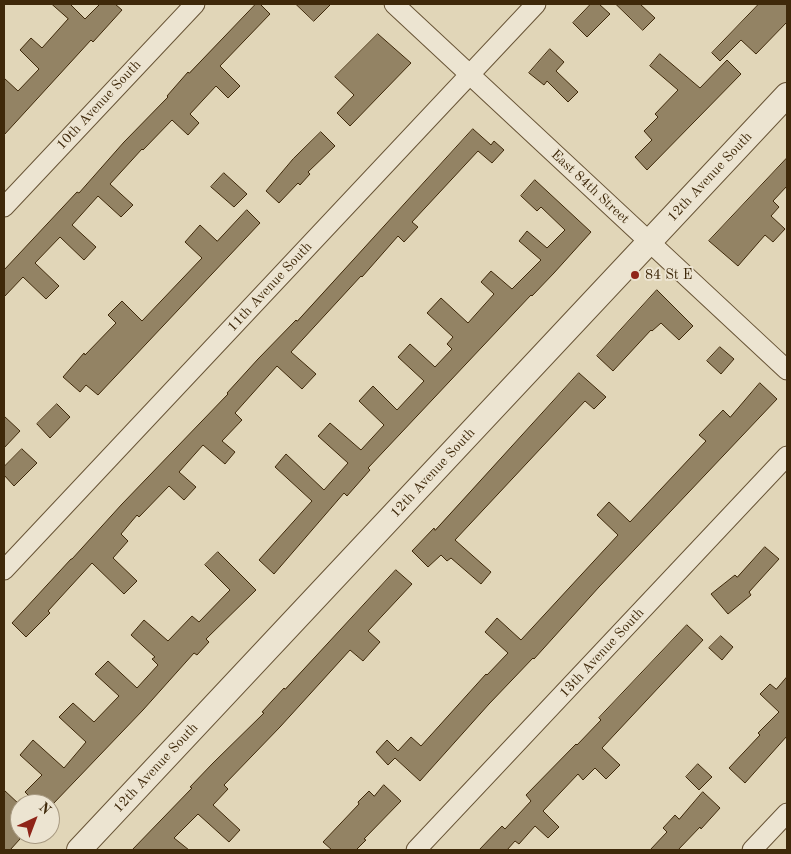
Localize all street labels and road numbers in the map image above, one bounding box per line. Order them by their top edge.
street label: 10th Avenue South [53,57,145,153]
street label: 12th Avenue South [664,129,756,225]
street label: East 84th Street [547,146,633,228]
street label: 11th Avenue South [224,239,316,335]
street label: 12th Avenue South [387,425,479,521]
street label: 13th Avenue South [556,605,648,701]
street label: 12th Avenue South [110,720,202,816]

